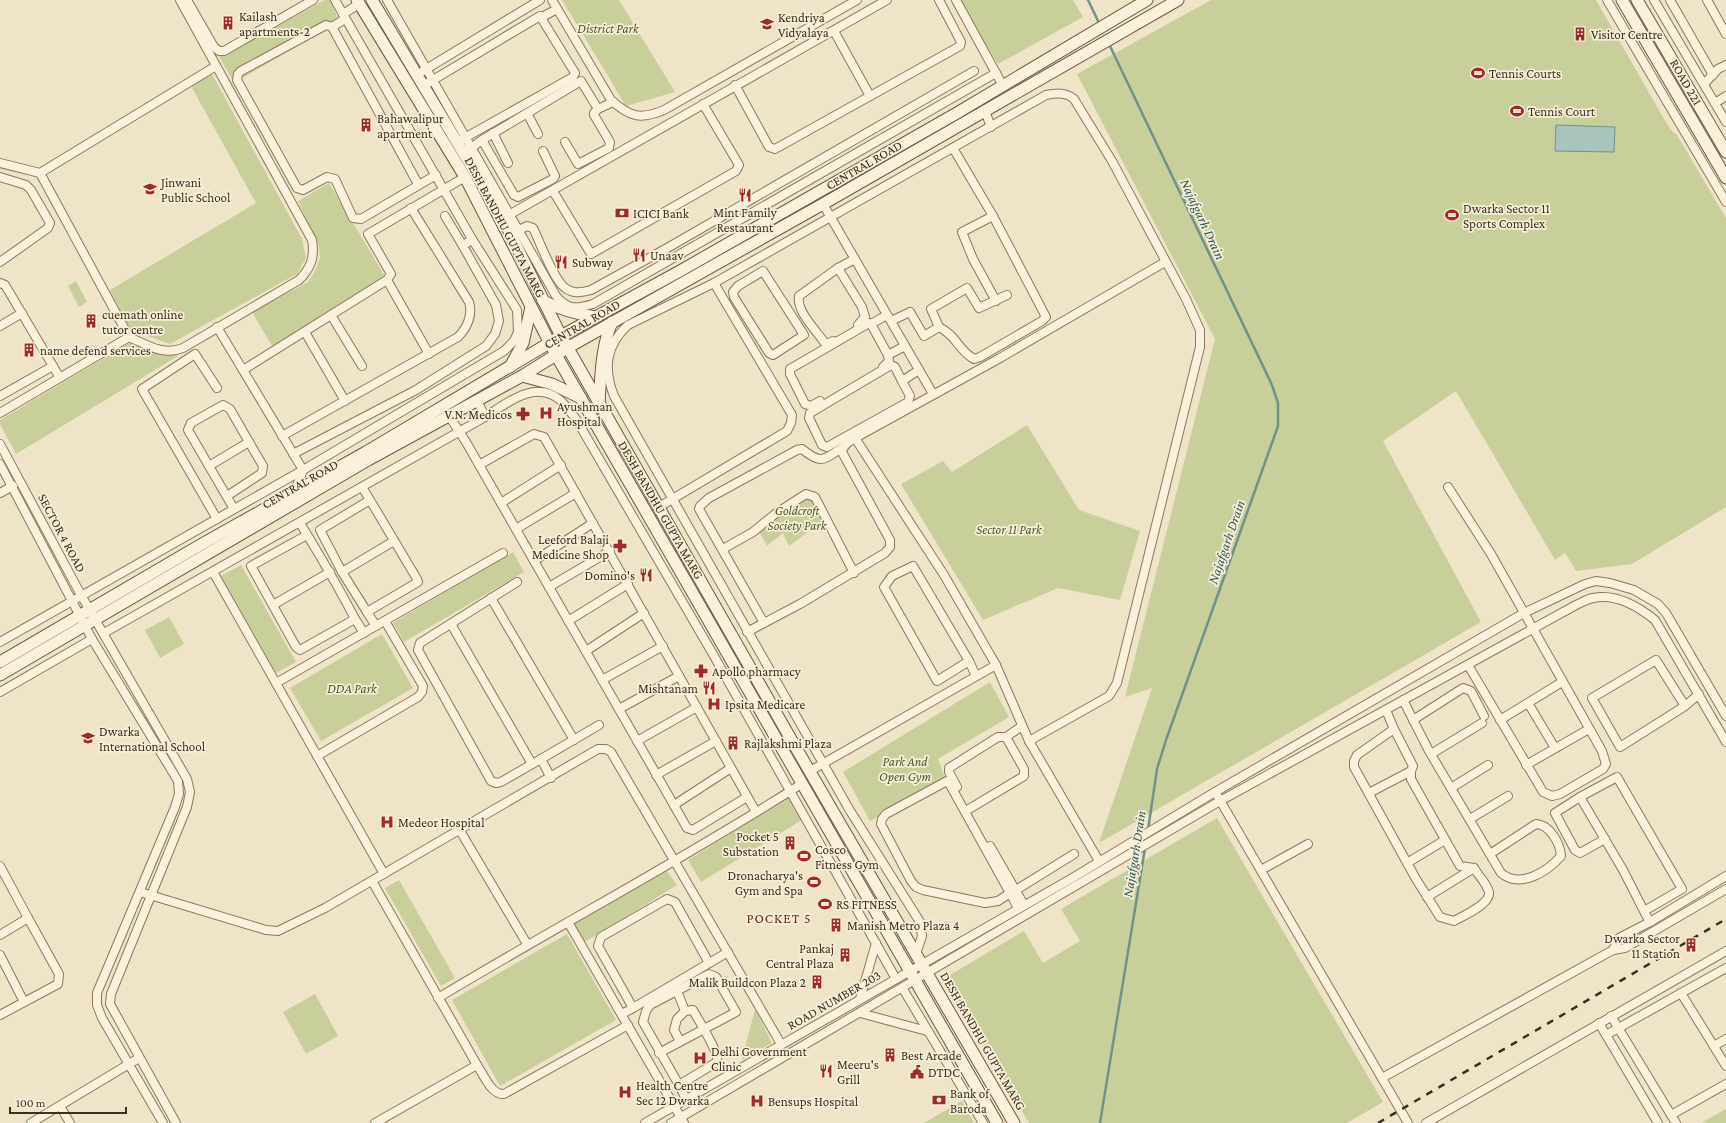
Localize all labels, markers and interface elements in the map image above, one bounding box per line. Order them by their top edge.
place label: Kailash apartments-2 [239,9,310,39]
place label: Kendriya Vidyalaya [778,10,829,40]
building icon: Kailash apartments-2 [220,15,236,31]
school or university icon: Kendriya Vidyalaya [759,16,775,32]
park label: District Park [577,21,640,36]
building icon: Visitor Centre [1572,26,1588,42]
place label: Visitor Centre [1591,27,1663,42]
street label: ROAD 221 [1667,56,1705,108]
sports icon: Tennis Courts [1470,65,1486,81]
place label: Tennis Courts [1489,66,1561,81]
sports icon: Tennis Court [1509,103,1525,119]
place label: Tennis Court [1528,104,1596,119]
place label: Bahawalipur apartment [377,111,444,141]
building icon: Bahawalipur apartment [358,117,374,133]
street label: CENTRAL ROAD [823,137,905,193]
street label: DESH BANDHU GUPTA MARG [462,154,548,300]
place label: Jinwani Public School [160,175,231,205]
water label: Najafgarh Drain [1176,176,1229,263]
school or university icon: Jinwani Public School [142,181,158,197]
restaurant icon: Mint Family Restaurant [737,187,753,203]
place label: Dwarka Sector 11 Sports Complex [1463,201,1550,231]
bank icon: ICICI Bank [614,205,630,221]
place label: Mint Family Restaurant [713,205,778,235]
place label: ICICI Bank [633,206,690,221]
sports icon: Dwarka Sector 11 Sports Complex [1444,207,1460,223]
restaurant icon: Unaav [631,247,647,263]
place label: Unaav [650,248,684,263]
restaurant icon: Subway [553,254,569,270]
place label: Subway [572,255,614,270]
street label: CENTRAL ROAD [541,296,623,352]
place label: cuemath online tutor centre [102,307,183,337]
building icon: cuemath online tutor centre [83,313,99,329]
building icon: name defend services [21,342,37,358]
place label: name defend services [40,343,151,358]
place label: Ayushman Hospital [557,399,613,429]
hospital icon: Ayushman Hospital [538,405,554,421]
pharmacy icon: V.N. Medicos [515,406,531,422]
place label: V.N. Medicos [445,407,512,422]
street label: DESH BANDHU GUPTA MARG [615,438,707,582]
street label: CENTRAL ROAD [259,456,341,512]
street label: SECTOR 4 ROAD [35,491,89,575]
water label: Najafgarh Drain [1204,498,1249,586]
park label: Goldcroft Society Park [768,503,828,533]
park label: Sector 11 Park [976,522,1043,537]
place label: Leeford Balaji Medicine Shop [532,532,610,562]
pharmacy icon: Leeford Balaji Medicine Shop [612,538,628,554]
restaurant icon: Domino's [638,567,654,583]
place label: Domino's [585,568,635,583]
pharmacy icon: Apollo pharmacy [693,663,709,679]
place label: Apollo pharmacy [712,664,802,679]
restaurant icon: Mishtanam [701,680,717,696]
park label: DDA Park [327,681,378,696]
place label: Mishtanam [638,681,699,696]
hospital icon: Ipsita Medicare [706,696,722,712]
place label: Ipsita Medicare [725,697,805,712]
place label: Dwarka International School [99,724,206,754]
school or university icon: Dwarka International School [80,730,96,746]
building icon: Rajlakshmi Plaza [725,735,741,751]
place label: Rajlakshmi Plaza [744,736,832,752]
park label: Park And Open Gym [879,754,931,784]
water label: Najafgarh Drain [1119,809,1150,899]
hospital icon: Medeor Hospital [379,814,395,830]
place label: Medeor Hospital [398,815,485,830]
place label: Pocket 5 Substation [723,829,779,859]
building icon: Pocket 5 Substation [782,835,798,851]
place label: Cosco Fitness Gym [815,842,879,872]
sports icon: Cosco Fitness Gym [796,848,812,864]
place label: Dronacharya's Gym and Spa [728,868,803,898]
sports icon: Dronacharya's Gym and Spa [806,874,822,890]
sports icon: RS FITNESS [817,896,833,912]
place label: RS FITNESS [836,897,897,912]
district label: POCKET 5 [746,910,812,926]
building icon: Manish Metro Plaza 4 [828,917,844,933]
place label: Manish Metro Plaza 4 [847,918,960,933]
place label: Dwarka Sector 11 Station [1604,931,1680,961]
building icon: Dwarka Sector 11 Station [1683,937,1699,953]
place label: Pankaj Central Plaza [766,941,834,971]
building icon: Pankaj Central Plaza [837,947,853,963]
street label: ROAD NUMBER 203 [785,967,883,1033]
street label: DESH BANDHU GUPTA MARG [937,969,1029,1113]
building icon: Malik Buildcon Plaza 2 [809,974,825,990]
place label: Malik Buildcon Plaza 2 [689,975,806,990]
place label: Delhi Government Clinic [711,1044,808,1074]
building icon: Best Arcade [882,1047,898,1063]
place label: Best Arcade [901,1048,962,1063]
hospital icon: Delhi Government Clinic [692,1050,708,1066]
place label: Meeru's Grill [837,1057,879,1087]
restaurant icon: Meeru's Grill [818,1063,834,1079]
public building icon: DTDC [909,1064,925,1080]
place label: DTDC [928,1065,960,1080]
place label: Health Centre Sec 12 Dwarka [636,1078,709,1108]
hospital icon: Health Centre Sec 12 Dwarka [617,1084,633,1100]
place label: Bank of Baroda [950,1086,990,1116]
scale bar [10,1089,126,1115]
bank icon: Bank of Baroda [931,1092,947,1108]
hospital icon: Bensups Hospital [749,1093,765,1109]
place label: Bensups Hospital [768,1094,859,1109]
text: 100 m [16,1096,46,1110]

